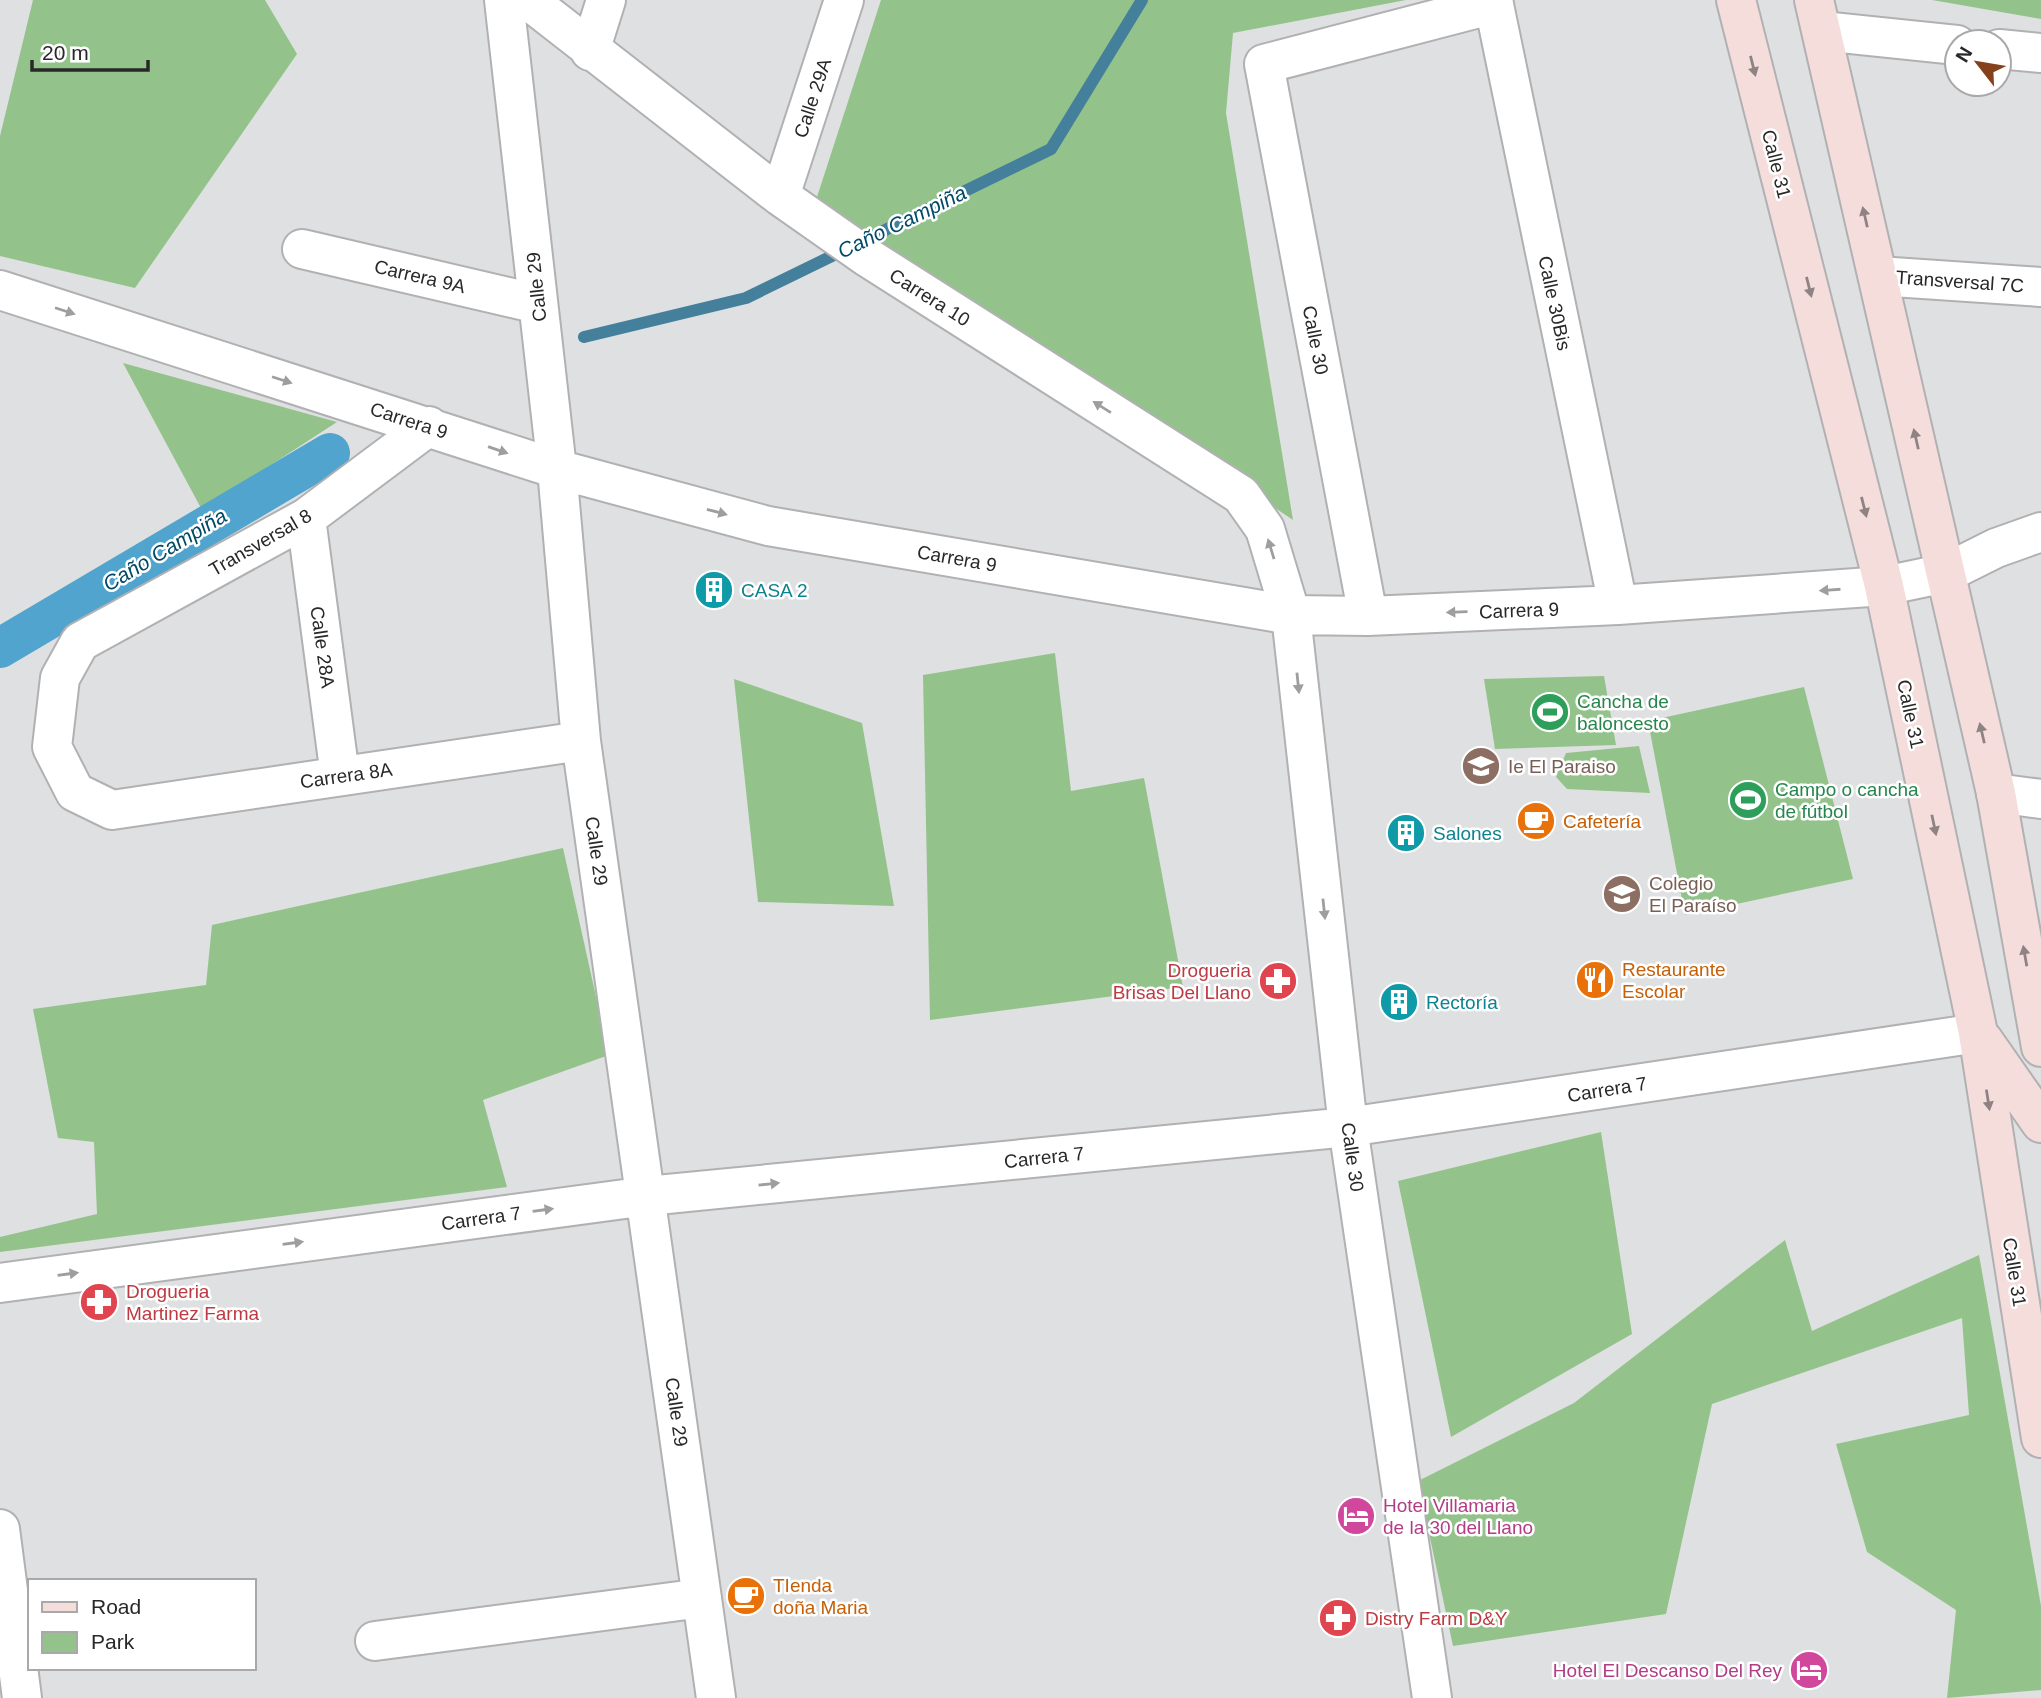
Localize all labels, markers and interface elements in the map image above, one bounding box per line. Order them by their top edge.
scale bar [32,28,147,72]
north arrow [1943,28,2013,98]
text: 20 m [42,41,89,64]
text: N [1951,43,1976,66]
street label: Calle 29A [790,55,835,141]
one-way arrow [1748,55,1759,77]
street label: Calle 31 [1758,128,1795,200]
water label: Caño Campiña [834,181,970,263]
one-way arrow [1859,206,1870,228]
street label: Calle 29 [522,251,551,323]
street label: Calle 30Bis [1534,254,1575,352]
street label: Carrera 9A [372,256,468,297]
street label: Carrera 10 [886,264,974,330]
street label: Transversal 7C [1895,267,2025,296]
one-way arrow [1804,276,1815,298]
street label: Calle 30 [1299,304,1332,376]
one-way arrow [55,306,76,317]
one-way arrow [272,375,293,385]
street label: Carrera 9 [367,398,450,443]
one-way arrow [1093,400,1112,413]
one-way arrow [1910,428,1921,450]
one-way arrow [488,445,509,456]
one-way arrow [1859,496,1870,518]
water label: Caño Campiña [99,504,231,596]
street label: Transversal 8 [205,505,315,580]
one-way arrow [706,507,728,518]
one-way arrow [1266,539,1276,560]
street label: Carrera 9 [916,541,998,576]
building icon: CASA 2 [693,569,735,611]
place label: CASA 2 [741,580,808,601]
one-way arrow [1819,585,1841,596]
street label: Carrera 9 [1479,599,1559,622]
street label: Calle 28A [306,605,339,690]
one-way arrow [1445,607,1467,618]
one-way arrow [1293,672,1304,694]
street label: Calle 31 [1893,678,1928,750]
sports icon: Cancha de baloncesto [1529,691,1571,733]
place label: Cancha de baloncesto [1577,691,1669,734]
one-way arrow [1977,721,1988,743]
school or university icon: Ie El Paraiso [1460,745,1502,787]
place label: Ie El Paraiso [1508,756,1616,777]
street label: Carrera 8A [299,759,394,792]
sports icon: Campo o cancha de fútbol [1727,779,1769,821]
place label: Campo o cancha de fútbol [1775,779,1919,822]
cafe icon: Cafetería [1515,800,1557,842]
place label: Cafetería [1563,811,1642,832]
building icon: Salones [1385,812,1427,854]
one-way arrow [1929,814,1940,836]
street label: Calle 29 [581,815,612,887]
place label: Salones [1433,823,1502,844]
school or university icon: Colegio El Paraíso [1601,873,1643,915]
place label: Colegio El Paraíso [1649,873,1737,916]
one-way arrow [1318,898,1329,920]
one-way arrow [2019,945,2030,967]
restaurant icon: Restaurante Escolar [1574,959,1616,1001]
place label: Restaurante Escolar [1622,959,1726,1002]
place label: Drogueria Brisas Del Llano [1113,960,1251,1003]
pharmacy icon: Drogueria Brisas Del Llano [1257,960,1299,1002]
building icon: Rectoría [1378,981,1420,1023]
place label: Rectoría [1426,992,1498,1013]
street label: Carrera 7 [1566,1073,1648,1106]
one-way arrow [1983,1089,1994,1111]
street label: Calle 30 [1337,1121,1368,1193]
street label: Carrera 7 [1003,1143,1085,1172]
one-way arrow [758,1178,780,1189]
street label: Carrera 7 [440,1203,522,1234]
one-way arrow [532,1204,554,1215]
street label: Calle 31 [1999,1236,2030,1308]
one-way arrow [282,1237,304,1248]
one-way arrow [57,1268,79,1279]
pharmacy icon: Drogueria Martinez Farma [78,1281,120,1323]
place label: Drogueria Martinez Farma [126,1281,259,1324]
street label: Calle 29 [661,1376,692,1448]
hotel icon: Hotel Villamaria de la 30 del Llano [1335,1495,1377,1537]
place label: Hotel Villamaria de la 30 del Llano [1383,1495,1533,1538]
cafe icon: TIenda doña Maria [725,1575,767,1617]
place label: TIenda doña Maria [773,1575,868,1618]
legend [28,1579,256,1670]
text: Road [91,1595,141,1618]
pharmacy icon: Distry Farm D&Y [1317,1597,1359,1639]
place label: Distry Farm D&Y [1365,1608,1508,1629]
text: Park [91,1630,135,1653]
hotel icon: Hotel El Descanso Del Rey [1788,1649,1830,1691]
place label: Hotel El Descanso Del Rey [1553,1660,1782,1681]

